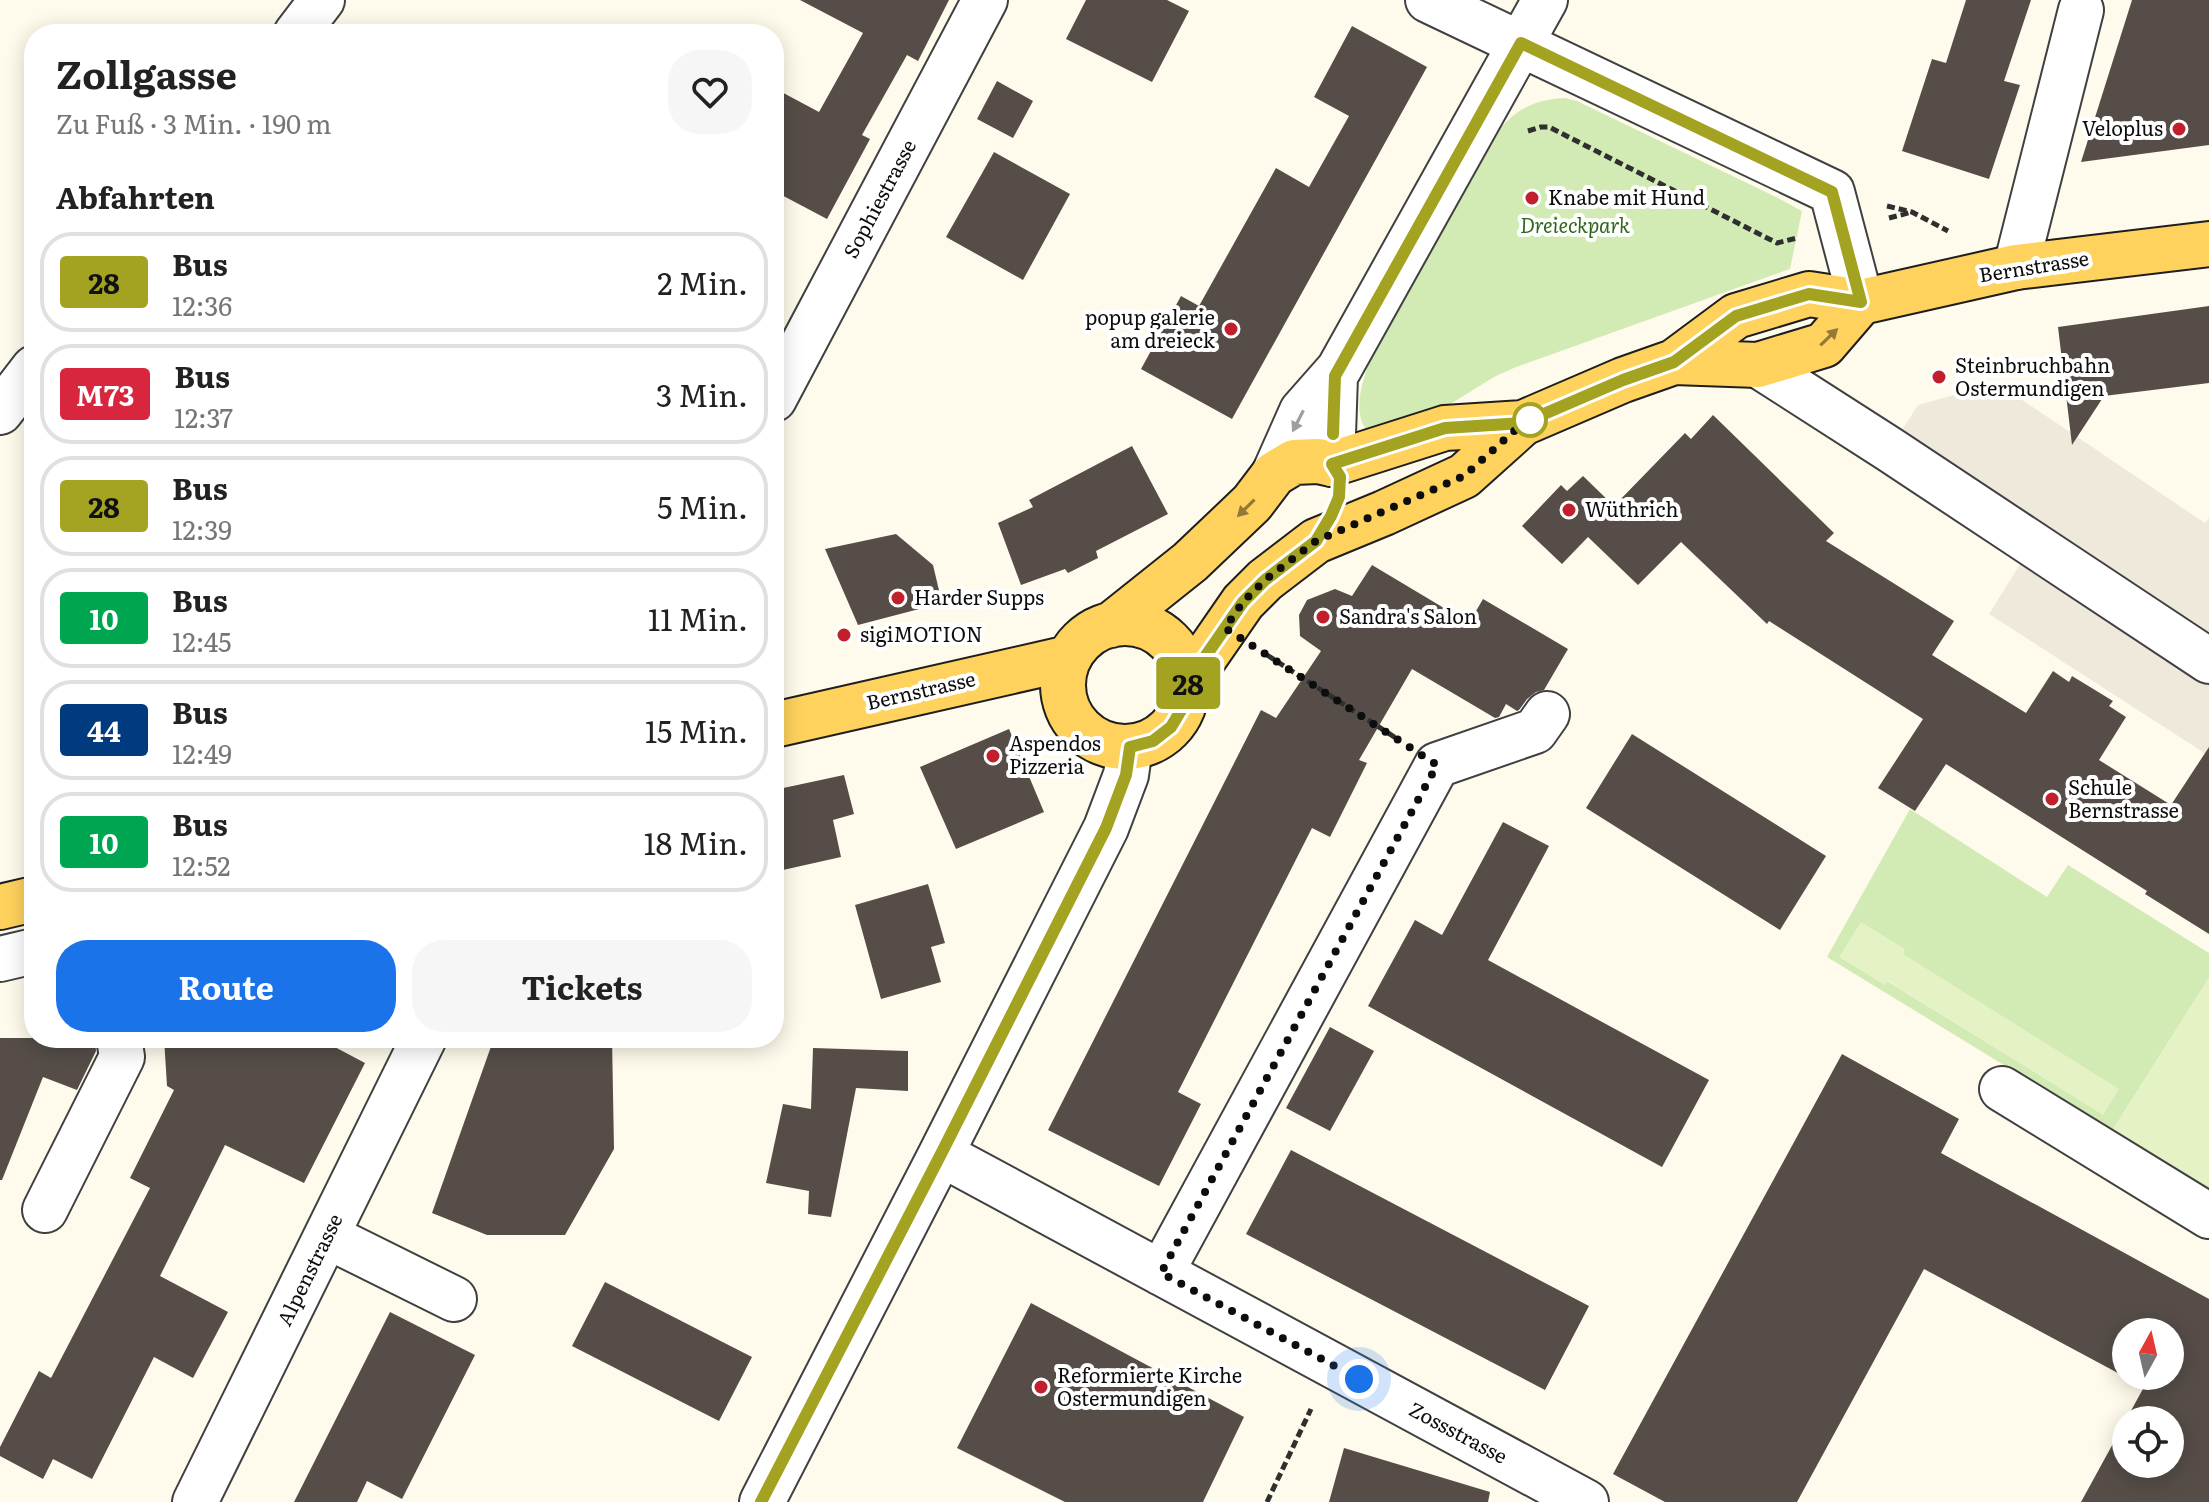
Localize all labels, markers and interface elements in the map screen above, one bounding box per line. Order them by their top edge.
text: Zollgasse [56,44,237,101]
button: heart [668,50,752,134]
text: Zu Fuß · 3 Min. · 190 m [56,103,331,142]
place label: Veloplus [2082,112,2163,142]
marker: Veloplus [2170,120,2188,138]
street label: Sophiestrasse [834,133,922,263]
text: Abfahrten [56,174,215,218]
place label: Knabe mit Hund [1548,181,1705,211]
marker: Knabe mit Hund [1523,189,1541,207]
park label: Dreieckpark [1520,209,1630,239]
text: Bus [172,241,228,285]
street label: Bernstrasse [1977,242,2091,289]
text: 2 Min. [657,260,748,304]
text: 28 [88,261,120,303]
text: 12:36 [172,285,232,324]
place label: popup galerie am dreieck [1085,301,1216,354]
marker: popup galerie am dreieck [1222,320,1240,338]
one-way arrow [1819,329,1838,347]
place label: Steinbruchbahn Ostermundigen [1955,349,2110,402]
text: Bus [174,353,230,397]
marker: Steinbruchbahn Ostermundigen [1930,368,1948,386]
text: 3 Min. [656,372,748,416]
text: M73 [76,373,134,415]
text: 12:37 [174,397,233,436]
unlabelled marker [1513,403,1547,437]
one-way arrow [1291,409,1304,432]
text: Bus [172,465,228,509]
text: 5 Min. [657,484,748,528]
text: 28 [88,485,120,527]
place label: Wüthrich [1585,493,1678,523]
one-way arrow [1237,498,1256,517]
marker: Wüthrich [1560,501,1578,519]
text: 12:39 [172,509,232,548]
text: Bus [172,577,228,621]
place label: Harder Supps [914,581,1044,611]
marker: Harder Supps [889,589,907,607]
text: 11 Min. [648,596,748,640]
text: 10 [90,597,118,639]
place label: Sandra's Salon [1339,600,1477,630]
marker: Sandra's Salon [1314,608,1332,626]
place label: sigiMOTION [860,618,983,648]
text: 12:45 [172,621,231,660]
marker: sigiMOTION [835,626,853,644]
line badge: 28 [1152,657,1224,709]
street label: Bernstrasse [863,662,978,716]
text: 28 [1172,662,1204,704]
text: Bus [172,689,228,733]
text: 15 Min. [645,708,748,752]
text: 44 [87,709,121,751]
place label: Aspendos Pizzeria [1009,727,1101,780]
text: 12:49 [172,733,232,772]
marker: Aspendos Pizzeria [984,747,1002,765]
place label: Schule Bernstrasse [2068,771,2179,824]
marker: Schule Bernstrasse [2043,790,2061,808]
text: Bus [172,801,228,845]
text: 18 Min. [644,820,748,864]
text: 10 [90,821,118,863]
text: 12:52 [172,845,231,884]
button: Route [56,940,396,1032]
button: Tickets [412,940,752,1032]
street label: Alpenstrasse [268,1208,348,1330]
north arrow [2112,1318,2184,1390]
map controls [2112,1318,2184,1478]
place label: Reformierte Kirche Ostermundigen [1057,1359,1242,1412]
your location [1339,1359,1379,1399]
marker: Reformierte Kirche Ostermundigen [1032,1378,1050,1396]
street label: Zossstrasse [1404,1393,1514,1470]
button: locate [2112,1406,2184,1478]

